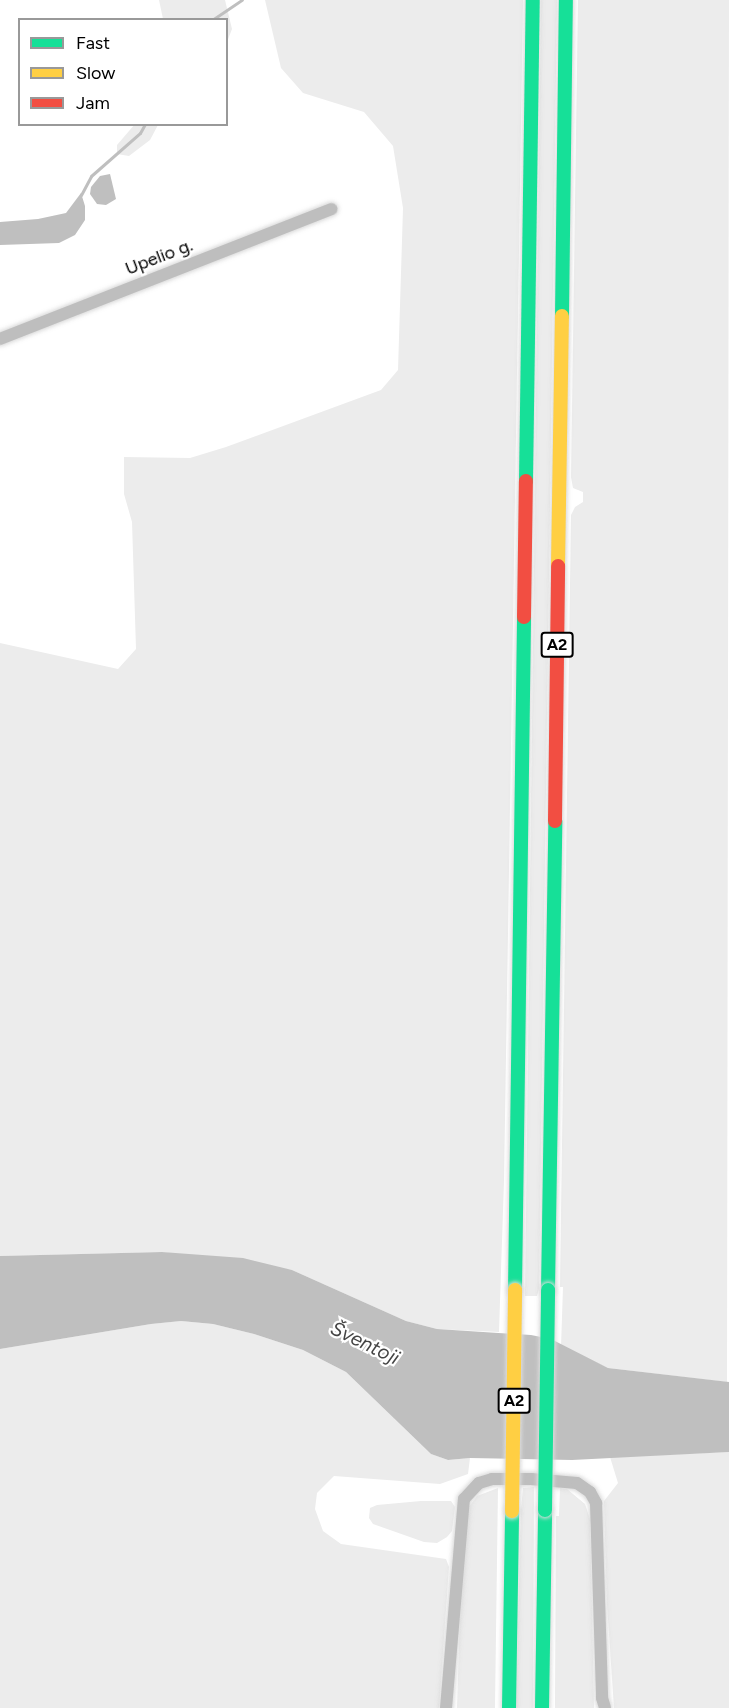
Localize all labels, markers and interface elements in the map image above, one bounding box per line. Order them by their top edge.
legend [18,18,228,126]
text: Fast [76,32,110,54]
text: Slow [76,62,115,84]
text: Jam [76,92,110,114]
street label: Upelio g. [122,234,196,280]
road number: A2 [540,632,574,658]
water label: Šventoji [327,1316,403,1370]
road number: A2 [498,1388,530,1414]

